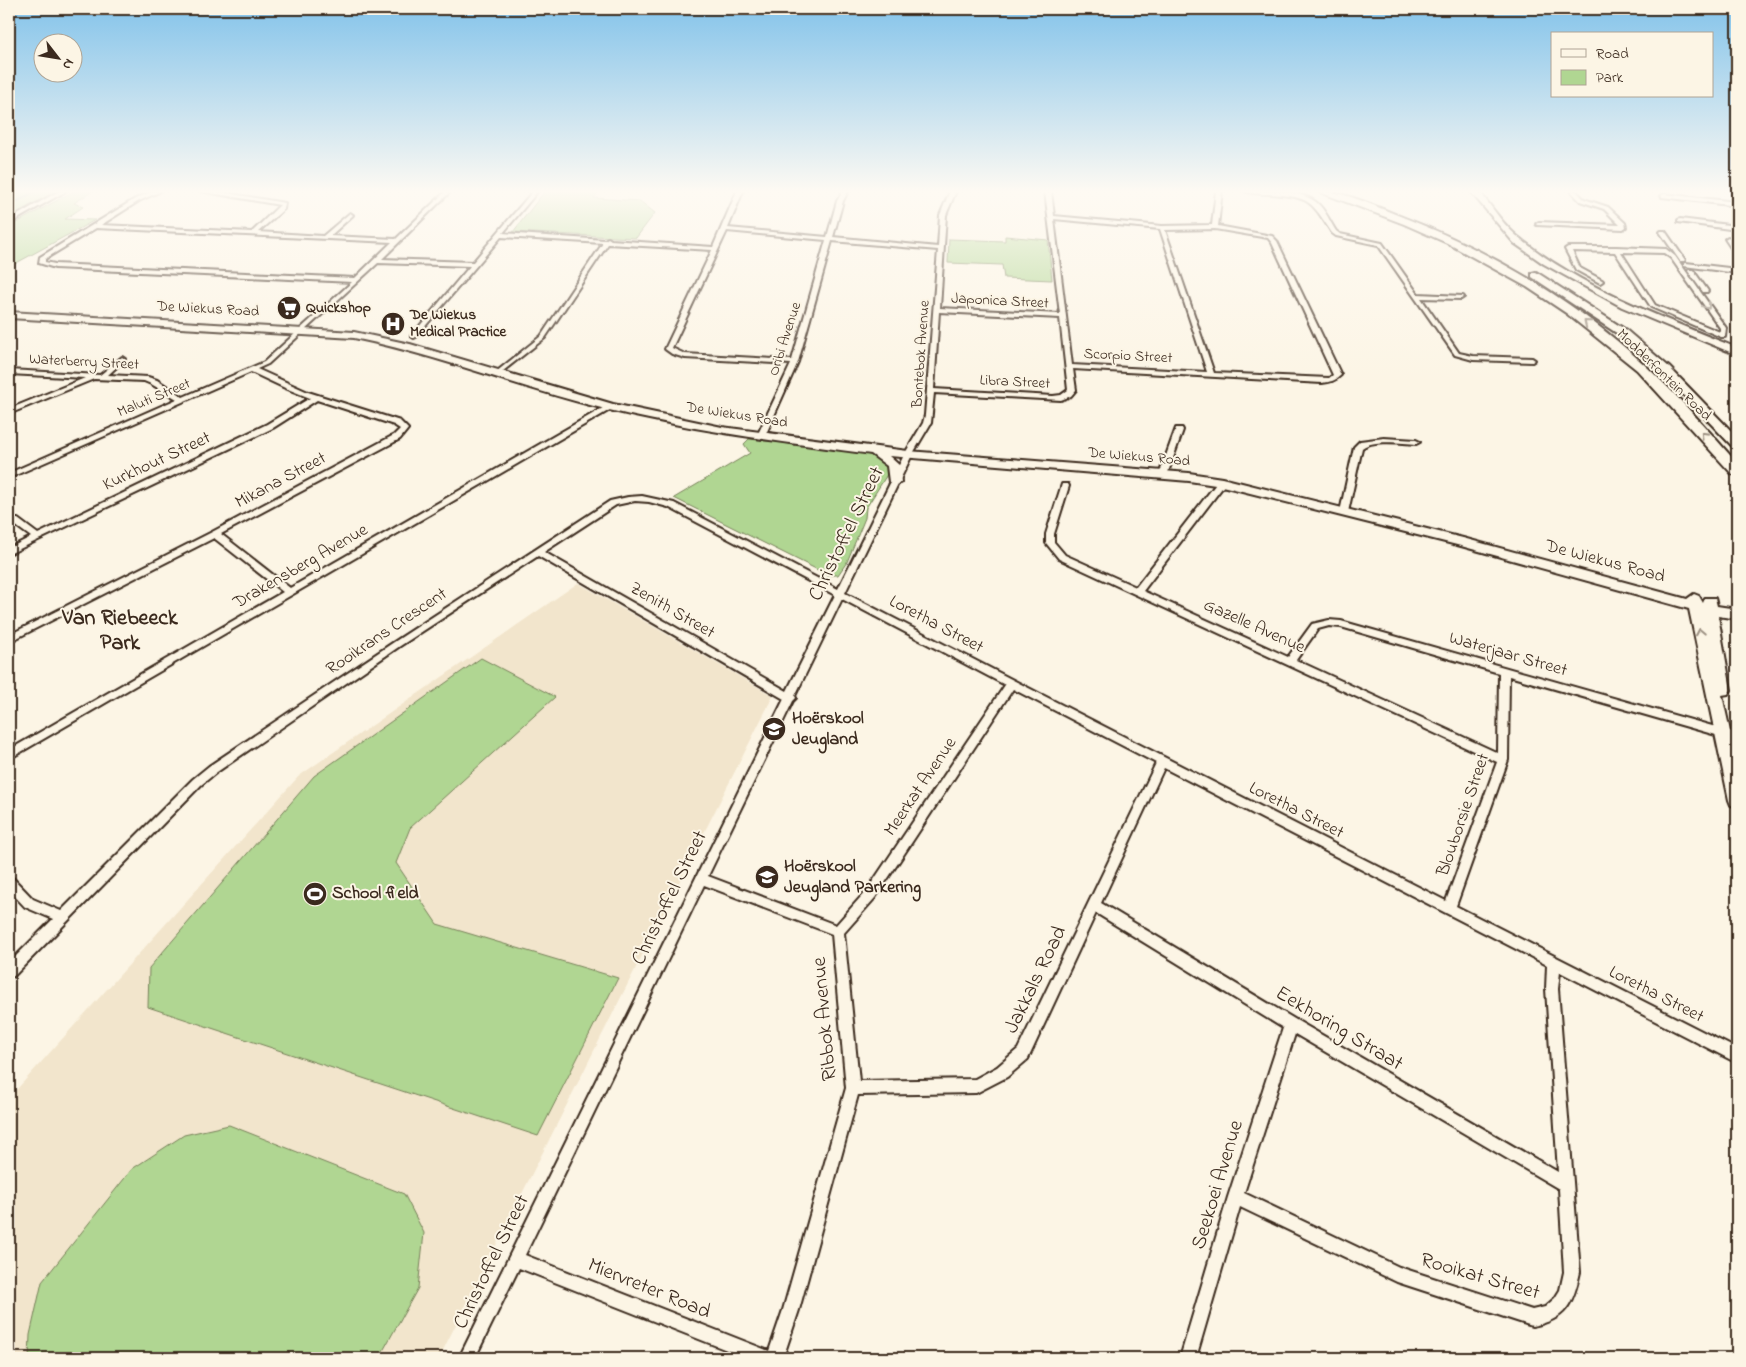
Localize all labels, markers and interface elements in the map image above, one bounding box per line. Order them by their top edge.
north arrow [32,32,82,82]
legend [1551,32,1714,98]
text: Road [1596,43,1629,65]
text: N [56,54,79,73]
text: Park [1596,67,1624,89]
street label: Japonica Street [951,287,1049,315]
street label: De Wiekus Road [155,295,260,323]
supermarket icon: Quickshop [276,295,302,321]
place label: Quickshop [306,297,371,319]
street label: Oribi Avenue [763,299,807,379]
street label: Bontebok Avenue [906,299,936,409]
one-way arrow [1701,300,1710,310]
place label: De Wiekus Medical Practice [409,304,508,343]
hospital icon: De Wiekus Medical Practice [380,311,406,337]
one-way arrow [1583,320,1593,329]
street label: Modderfontein Road [1612,324,1717,427]
street label: Scorpio Street [1083,343,1173,369]
street label: Waterberry Street [28,348,139,377]
street label: Libra Street [979,369,1051,395]
street label: Maluti Street [114,373,194,423]
street label: De Wiekus Road [684,396,790,434]
street label: Kurkhout Street [99,426,215,498]
one-way arrow [1701,431,1710,440]
street label: De Wiekus Road [1086,441,1192,472]
street label: Mikana Street [231,446,331,516]
street label: Christoffel Street [801,462,893,606]
street label: Drakensberg Avenue [228,517,375,618]
street label: De Wiekus Road [1541,533,1668,590]
street label: Zenith Street [624,576,720,646]
street label: Rooikrans Crescent [321,582,453,682]
street label: Loretha Street [884,589,988,661]
street label: Gazelle Avenue [1199,593,1310,661]
district label: Van Riebeeck Park [61,603,179,660]
street label: Waterjaar Street [1446,626,1570,684]
one-way arrow [1696,628,1706,637]
place label: Hoërskool Jeugland [792,706,864,754]
school or university icon: Hoërskool Jeugland [761,716,787,742]
street label: Meerkat Avenue [878,731,964,842]
street label: Blouborsie Street [1430,750,1497,881]
street label: Loretha Street [1244,776,1348,846]
street label: Christoffel Street [624,826,716,970]
place label: Hoërskool Jeugland Parkering [784,854,921,902]
school or university icon: Hoërskool Jeugland Parkering [754,864,780,890]
sports icon: School field [302,881,328,907]
place label: School field [332,881,419,907]
street label: Jakkals Road [997,921,1075,1039]
street label: Ribbok Avenue [805,955,845,1082]
street label: Loretha Street [1604,960,1708,1030]
street label: Eekhoring Straat [1268,979,1409,1081]
street label: Seekoei Avenue [1184,1116,1252,1253]
street label: Christoffel Street [446,1190,538,1334]
street label: Rooikat Street [1417,1246,1543,1308]
street label: Miervreter Road [583,1251,715,1327]

